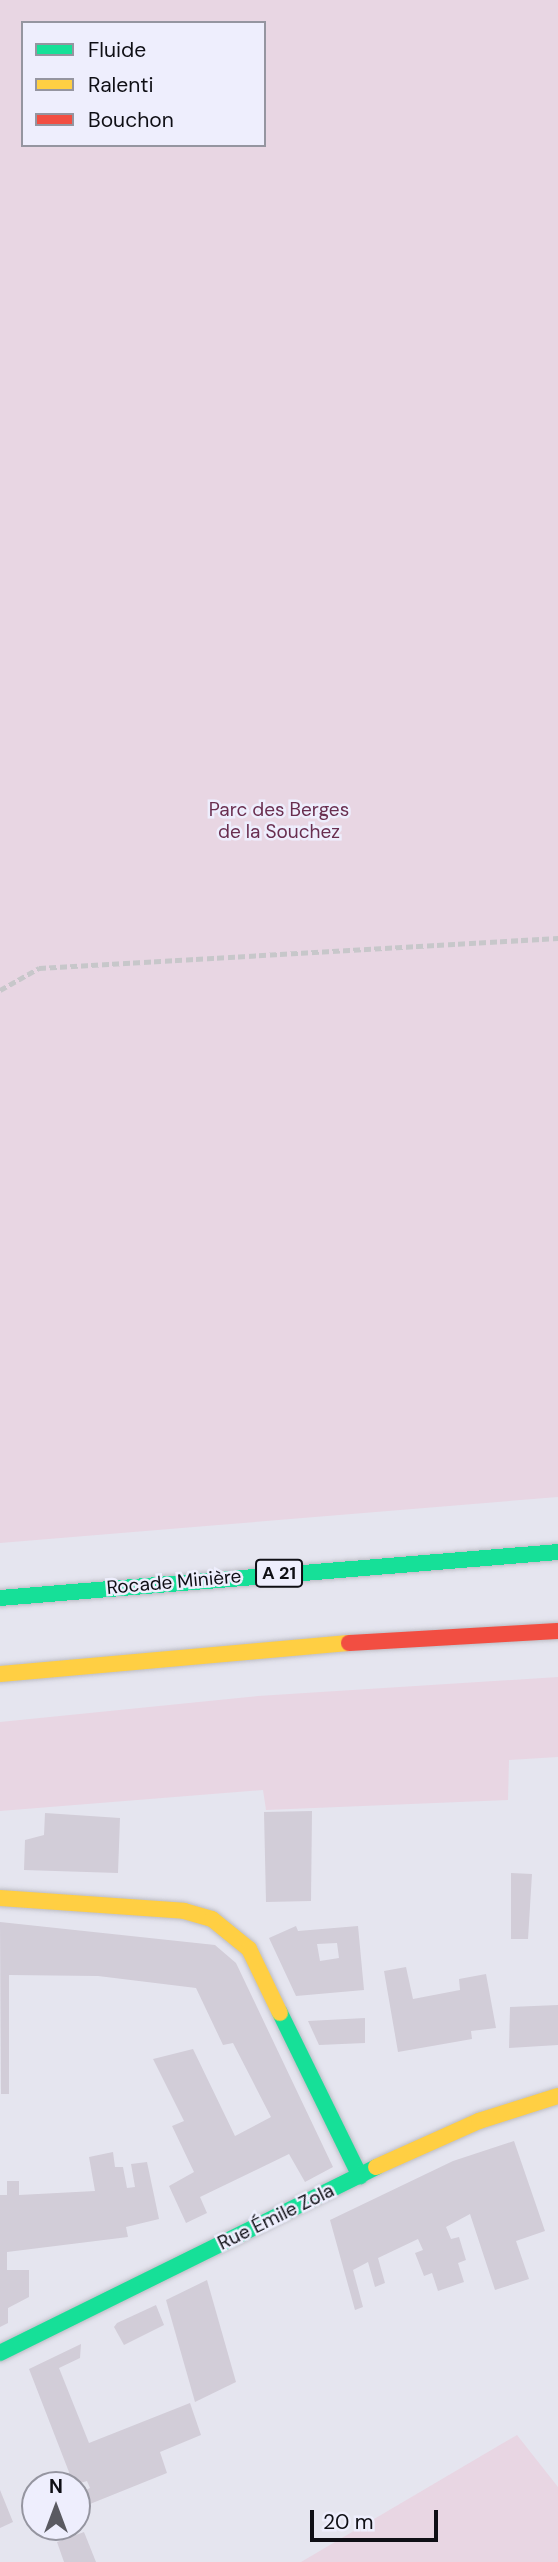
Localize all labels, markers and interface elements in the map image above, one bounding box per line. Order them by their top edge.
legend [21,21,266,147]
text: Fluide [88,36,146,64]
text: Ralenti [88,71,154,99]
text: Bouchon [88,106,174,134]
park label: Parc des Berges de la Souchez [209,799,349,843]
road number: A 21 [254,1558,304,1588]
street label: Rocade Minière [106,1565,242,1599]
street label: Rue Émile Zola [214,2179,338,2255]
north arrow [21,2471,91,2541]
text: N [49,2474,63,2499]
scale bar [313,2496,441,2540]
text: 20 m [323,2508,374,2536]

